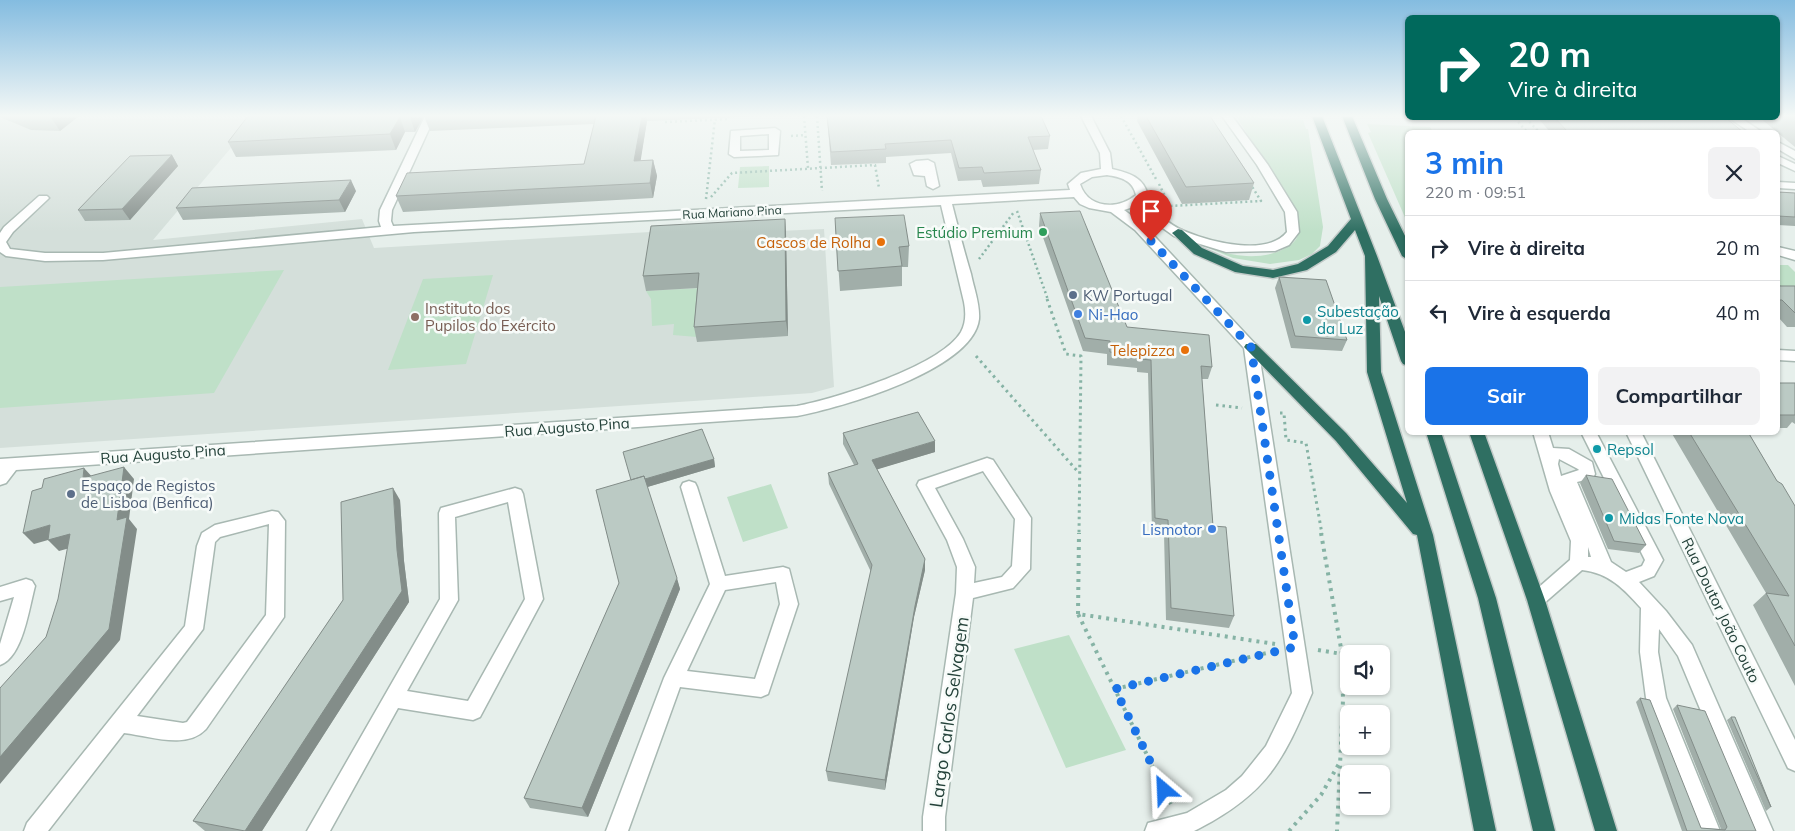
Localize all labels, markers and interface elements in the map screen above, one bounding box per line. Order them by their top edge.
text: 20 m [1508,32,1591,76]
icon: right [1425,35,1490,100]
text: Vire à direita [1508,75,1637,103]
text: 3 min [1425,144,1504,182]
button: close [1708,147,1760,199]
text: 220 m · 09:51 [1425,182,1526,202]
pin [1130,190,1172,241]
icon: arrive [1137,197,1165,225]
street label: Rua Mariano Pina [682,202,782,222]
place label: Estúdio Premium [916,223,1033,242]
marker: Estúdio Premium [1037,226,1049,238]
place label: Cascos de Rolha [756,233,871,252]
icon: right [1425,234,1453,262]
marker: Cascos de Rolha [875,236,887,248]
text: Vire à direita [1468,236,1585,260]
text: 20 m [1716,236,1760,260]
place label: KW Portugal [1083,286,1172,305]
marker: KW Portugal [1067,289,1079,301]
place label: Instituto dos Pupilos do Exército [425,299,556,335]
icon: left [1425,299,1453,327]
text: Vire à esquerda [1468,301,1611,325]
text: 40 m [1716,301,1760,325]
place label: Subestação da Luz [1317,302,1399,338]
place label: Ni-Hao [1088,305,1138,324]
marker: Ni-Hao [1072,308,1084,320]
marker: Instituto dos Pupilos do Exército [409,311,421,323]
marker: Subestação da Luz [1301,314,1313,326]
place label: Telepizza [1110,341,1175,360]
marker: Telepizza [1179,344,1191,356]
button: Sair [1425,367,1588,425]
button: Compartilhar [1598,367,1760,425]
street label: Rua Augusto Pina [504,413,630,441]
street label: Rua Augusto Pina [100,440,226,468]
place label: Repsol [1607,440,1654,459]
marker: Repsol [1591,443,1603,455]
place label: Espaço de Registos de Lisboa (Benfica) [81,476,216,512]
marker: Espaço de Registos de Lisboa (Benfica) [65,488,77,500]
place label: Midas Fonte Nova [1619,509,1744,528]
marker: Midas Fonte Nova [1603,512,1615,524]
place label: Lismotor [1142,520,1203,539]
marker: Lismotor [1206,523,1218,535]
street label: Rua Doutor João Couto [1678,534,1764,686]
street label: Largo Carlos Selvagem [924,615,974,809]
map controls [1340,645,1390,815]
button: sound [1340,645,1390,695]
button: + [1340,705,1390,755]
position arrow [1137,763,1189,815]
button: − [1340,765,1390,815]

